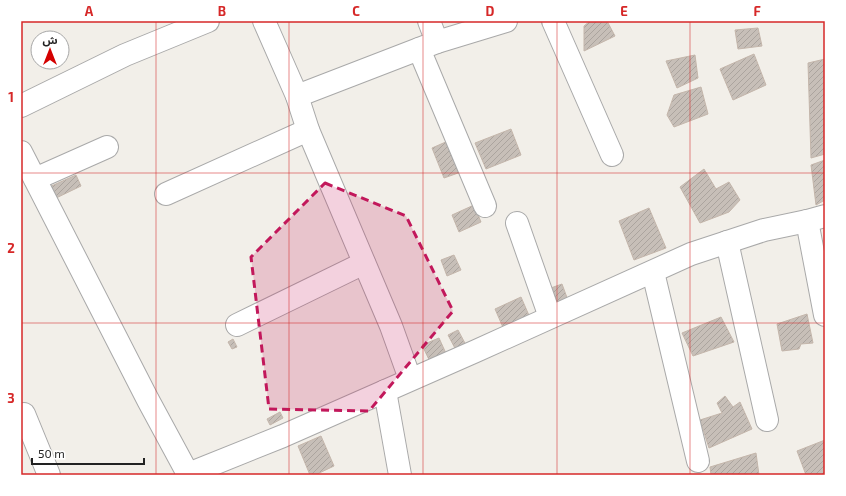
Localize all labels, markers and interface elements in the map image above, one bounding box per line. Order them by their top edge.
text: A [85,3,94,19]
text: B [218,3,226,19]
text: C [352,3,360,19]
text: D [486,3,495,19]
text: E [620,3,628,19]
text: F [753,3,761,19]
north arrow [30,30,70,70]
text: ش [42,33,58,47]
text: 1 [8,89,14,105]
text: 2 [7,240,15,256]
text: 3 [7,390,15,406]
scale bar [32,440,144,466]
text: 50 m [38,446,65,460]

